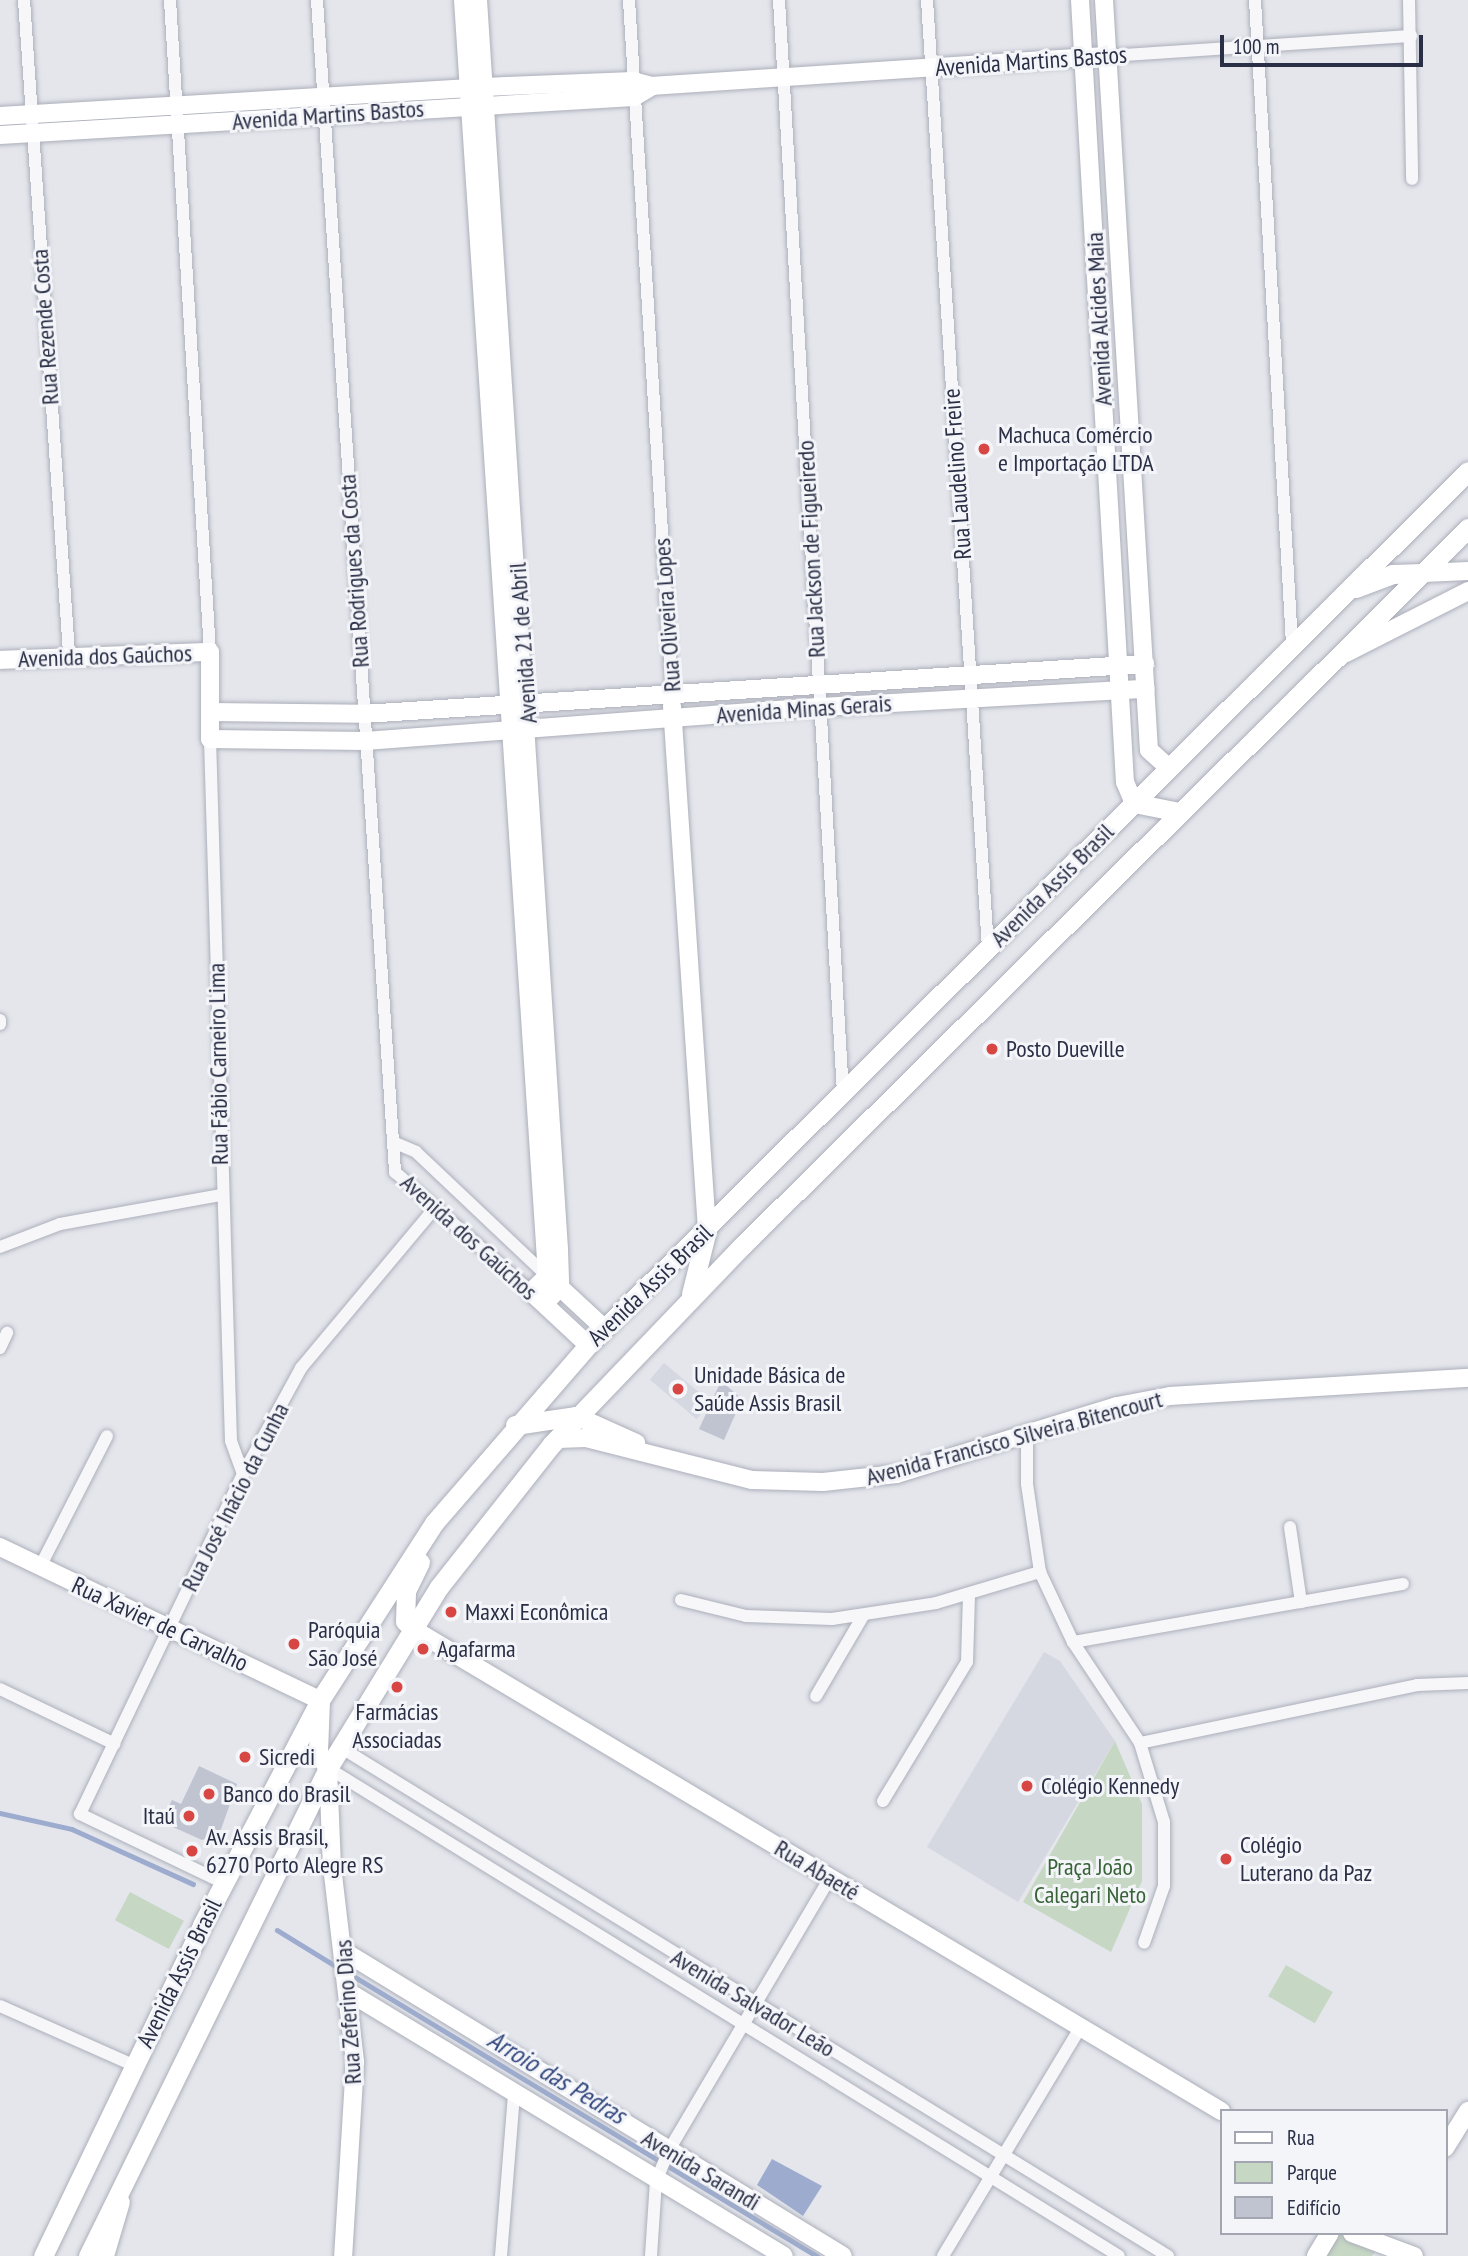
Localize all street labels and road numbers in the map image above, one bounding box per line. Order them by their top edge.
street label: Avenida Martins Bastos [934,40,1128,82]
street label: Avenida Martins Bastos [231,94,425,136]
street label: Avenida Alcides Maia [1080,231,1118,407]
street label: Rua Rezende Costa [25,248,65,406]
street label: Rua Laudelino Freire [937,387,977,561]
street label: Rua Jackson de Figueiredo [791,440,831,658]
street label: Rua Rodrigues da Costa [333,473,375,669]
street label: Rua Oliveira Lopes [647,537,687,693]
street label: Avenida 21 de Abril [503,561,543,725]
street label: Avenida dos Gaúchos [18,639,192,673]
street label: Avenida Minas Gerais [715,689,893,729]
street label: Avenida Assis Brasil [984,817,1120,953]
street label: Rua Fábio Carneiro Lima [202,963,234,1165]
street label: Avenida dos Gaúchos [395,1168,543,1306]
street label: Avenida Assis Brasil [581,1218,719,1352]
street label: Avenida Francisco Silveira Bitencourt [863,1385,1165,1491]
street label: Rua José Inácio da Cunha [175,1398,295,1596]
street label: Rua Xavier de Carvalho [67,1570,253,1678]
street label: Rua Abaeté [769,1833,865,1907]
street label: Avenida Assis Brasil [130,1893,228,2053]
street label: Rua Zeferino Dias [329,1939,367,2085]
street label: Avenida Salvador Leão [666,1943,840,2063]
street label: Avenida Sarandi [637,2123,765,2217]

